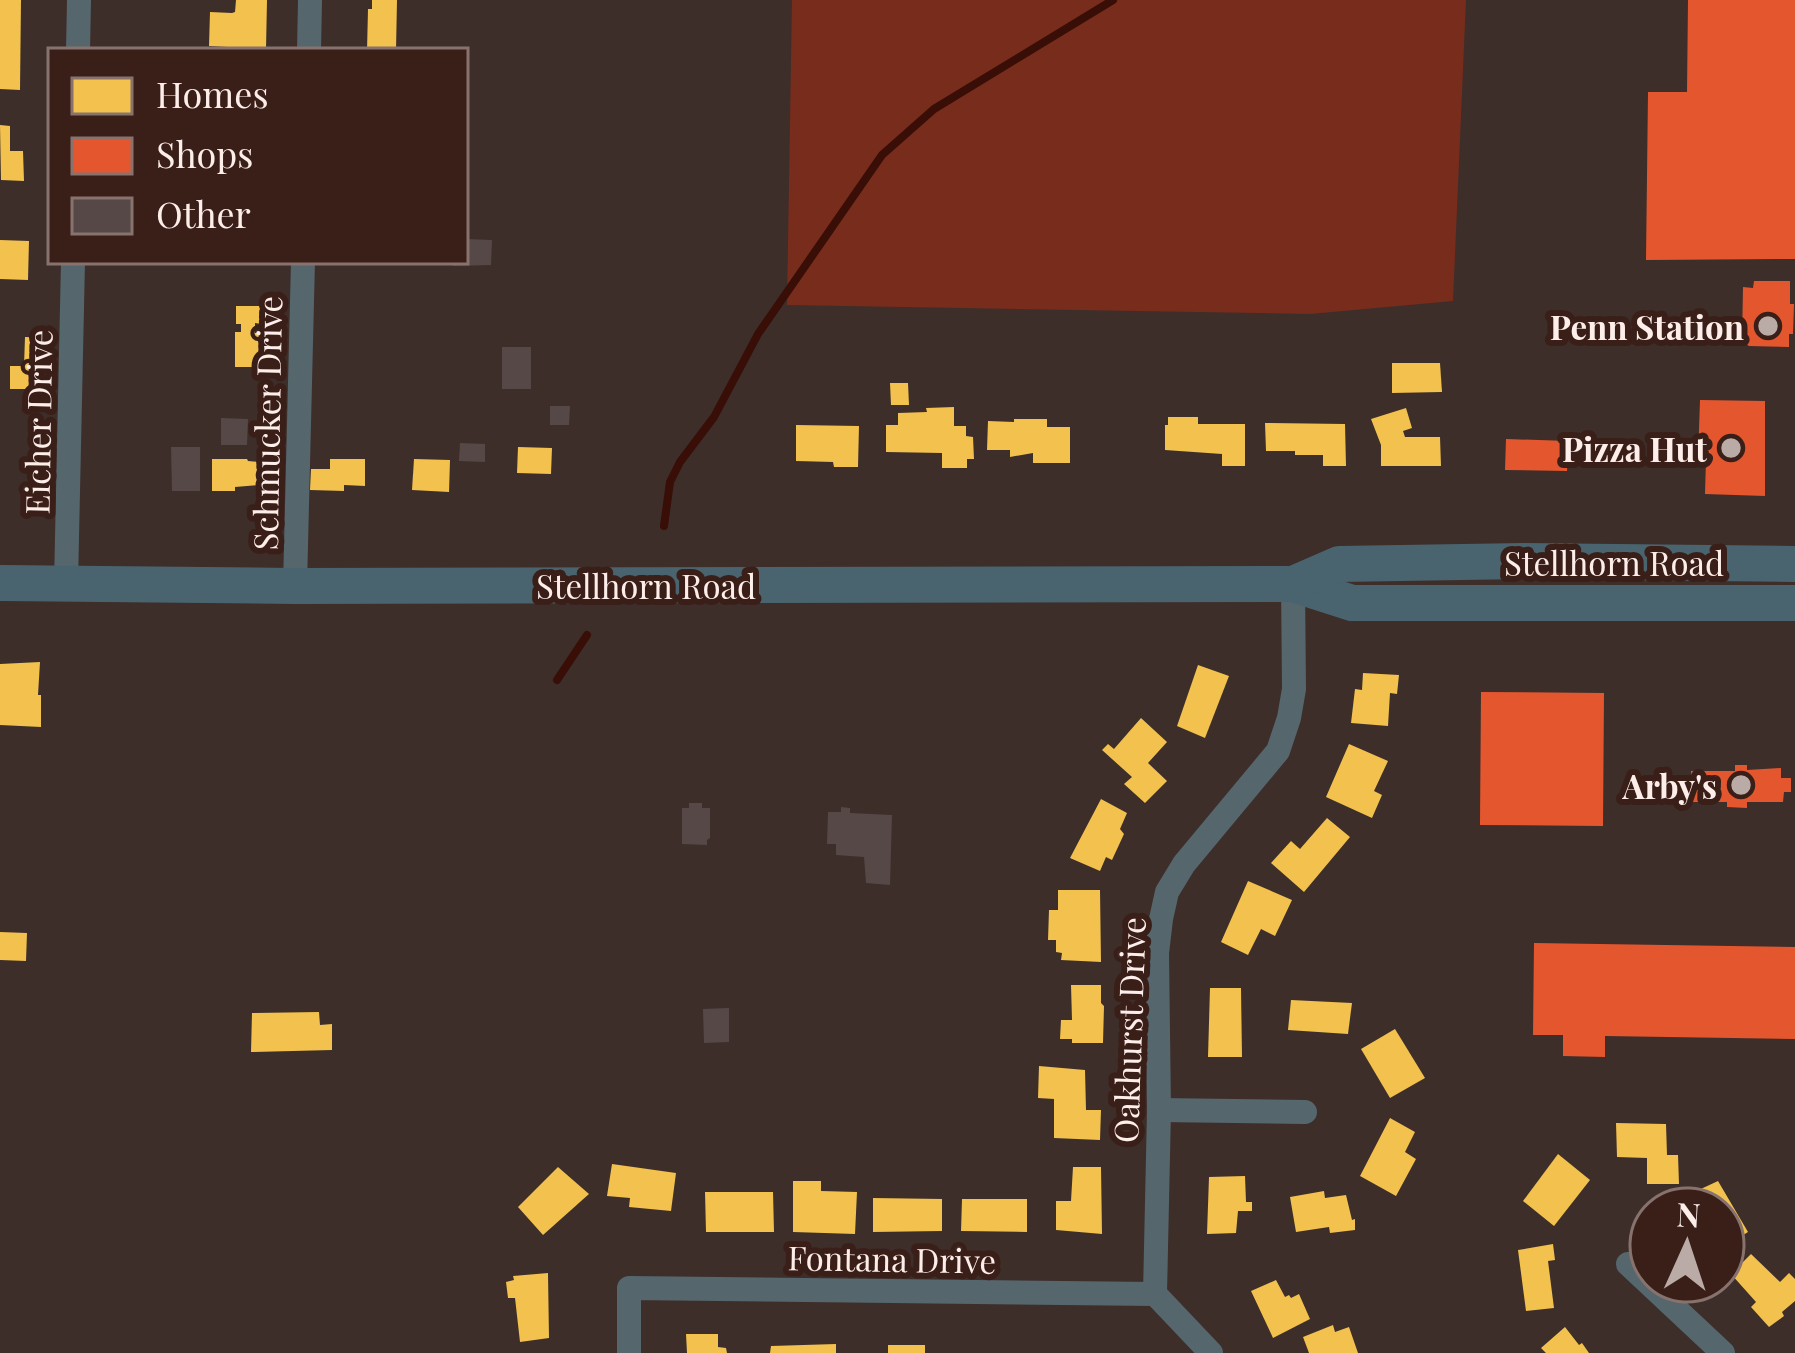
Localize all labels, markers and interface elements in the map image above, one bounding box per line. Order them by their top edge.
legend [48,48,468,264]
text: Homes [156,69,269,117]
text: Shops [156,129,253,177]
text: Other [156,189,251,237]
street label: Schmucker Drive [242,295,290,551]
place label: Penn Station [1550,304,1744,348]
marker: Penn Station [1755,313,1781,339]
street label: Eicher Drive [13,329,61,515]
place label: Pizza Hut [1562,426,1707,470]
marker: Pizza Hut [1718,435,1744,461]
street label: Stellhorn Road [1504,540,1724,584]
street label: Stellhorn Road [536,563,756,607]
place label: Arby's [1621,763,1717,807]
marker: Arby's [1728,772,1754,798]
street label: Oakhurst Drive [1102,916,1154,1144]
north arrow [1627,1185,1747,1305]
text: N [1676,1190,1702,1236]
street label: Fontana Drive [787,1234,997,1282]

